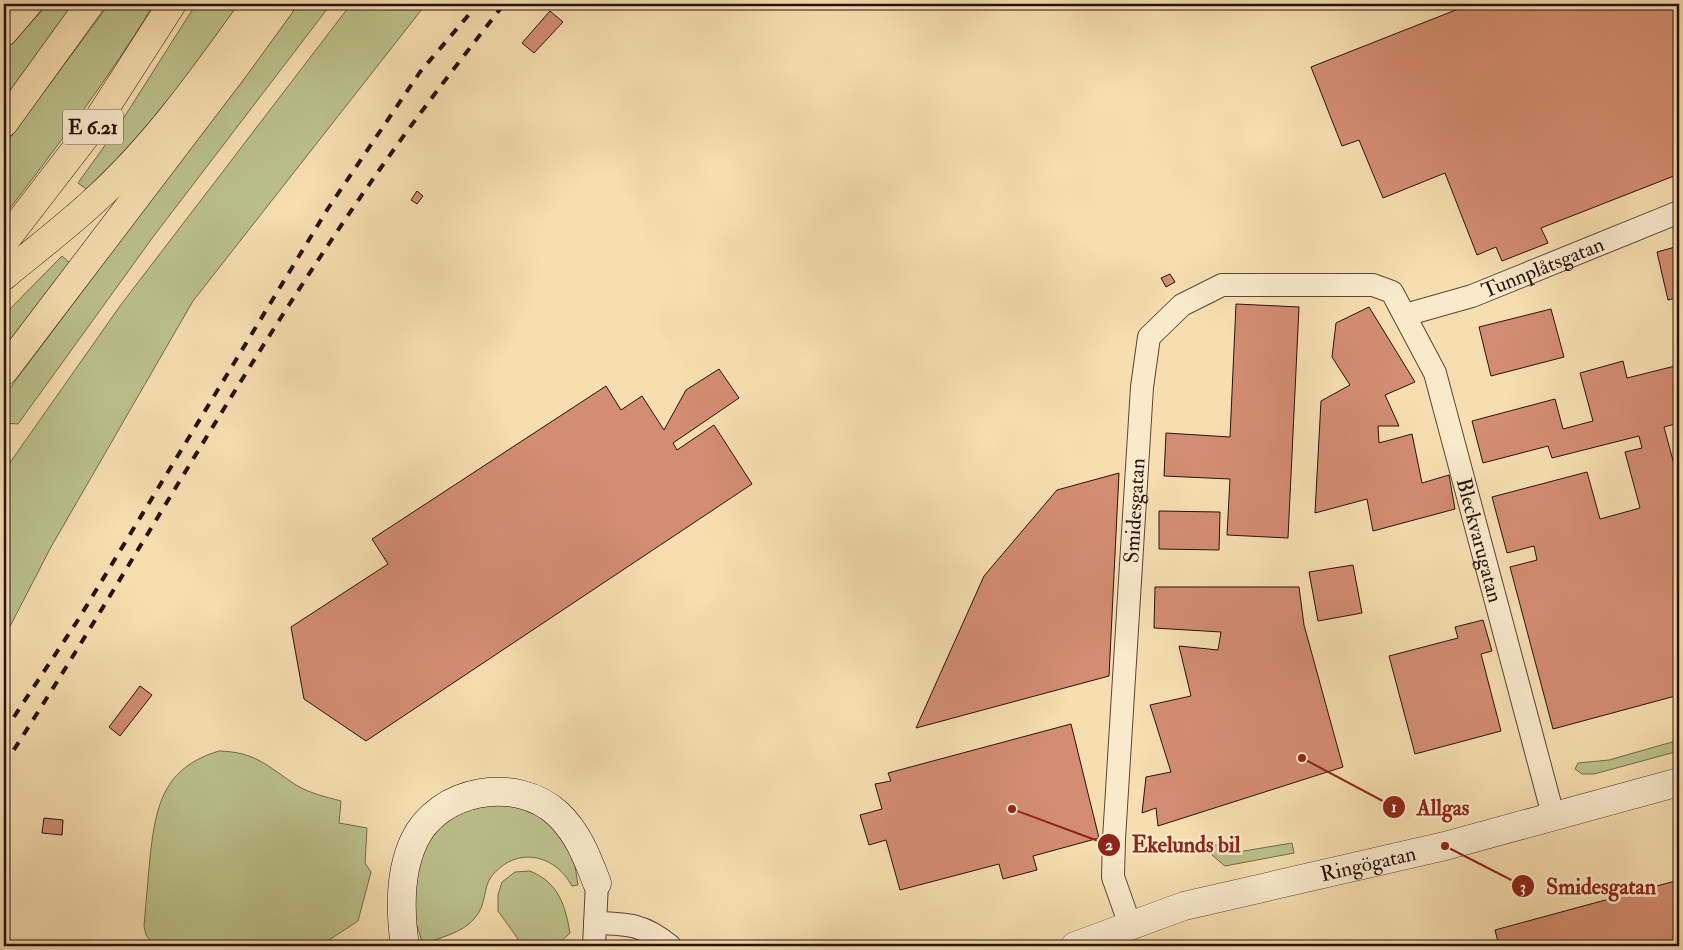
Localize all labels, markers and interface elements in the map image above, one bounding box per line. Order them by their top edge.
road number: E 6.21 [63,110,123,144]
street label: Tunnplåtsgatan [1478,231,1608,305]
street label: Smidesgatan [1118,457,1152,564]
street label: Bleckvarugatan [1450,475,1509,606]
callout: Allgas [1382,788,1479,825]
text: Allgas [1416,794,1470,823]
text: 1 [1391,798,1397,817]
callout: Ekelunds bil [1097,826,1251,863]
text: Ekelunds bil [1132,831,1241,859]
text: 2 [1105,836,1113,855]
street label: Ringögatan [1318,840,1419,888]
callout: Smidesgatan [1511,868,1666,905]
text: Smidesgatan [1546,873,1657,902]
text: 3 [1520,878,1526,897]

